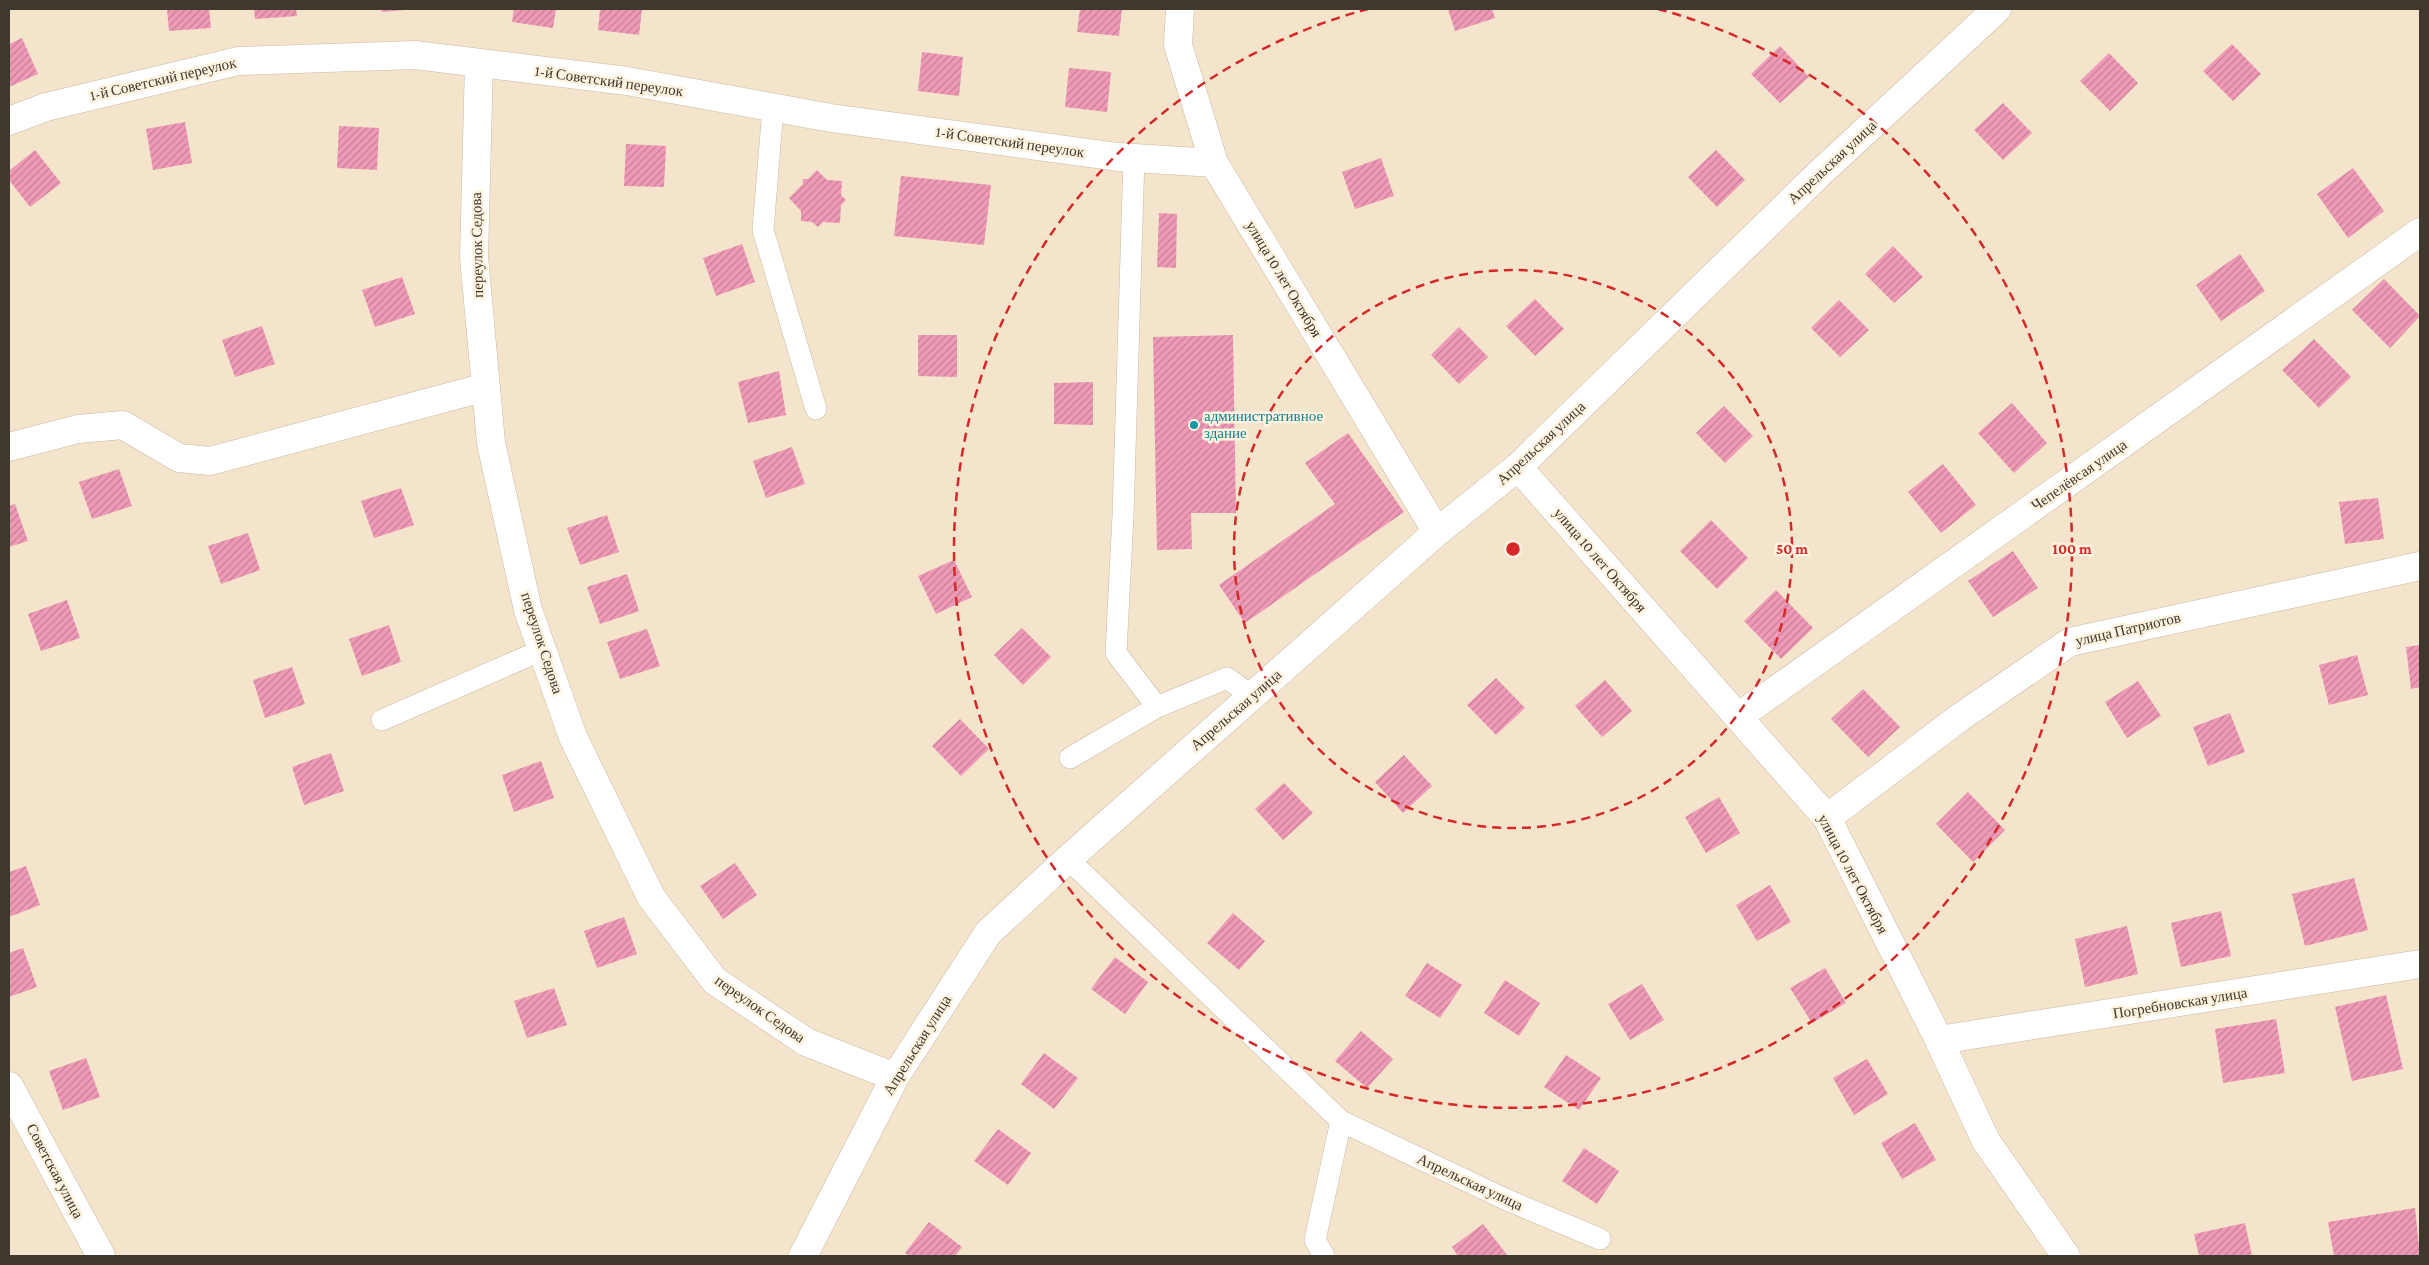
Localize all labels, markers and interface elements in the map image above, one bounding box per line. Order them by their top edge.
street label: 1-й Советский переулок [88,54,238,104]
street label: 1-й Советский переулок [534,63,685,99]
street label: Апрельская улица [1785,117,1880,207]
street label: 1-й Советский переулок [935,124,1086,160]
street label: переулок Седова [468,192,486,298]
street label: улица 10 лет Октября [1243,218,1325,340]
street label: Апрельская улица [1494,398,1589,488]
place label: административное здание [1204,408,1323,441]
marker: административное здание [1188,419,1200,431]
street label: Чепелёвсая улица [2028,436,2130,514]
street label: улица 10 лет Октября [1550,505,1650,615]
centre of rings [1504,540,1522,558]
text: 50 m [1776,541,1808,557]
text: 100 m [2052,541,2092,557]
street label: переулок Седова [518,590,566,696]
street label: улица Патриотов [2074,609,2182,649]
street label: Апрельская улица [1188,666,1285,754]
street label: улица 10 лет Октября [1815,812,1891,936]
street label: переулок Седова [712,972,808,1046]
street label: Погребновская улица [2112,984,2249,1022]
street label: Апрельская улица [880,992,954,1098]
street label: Советская улица [23,1121,87,1221]
street label: Апрельская улица [1415,1151,1526,1214]

